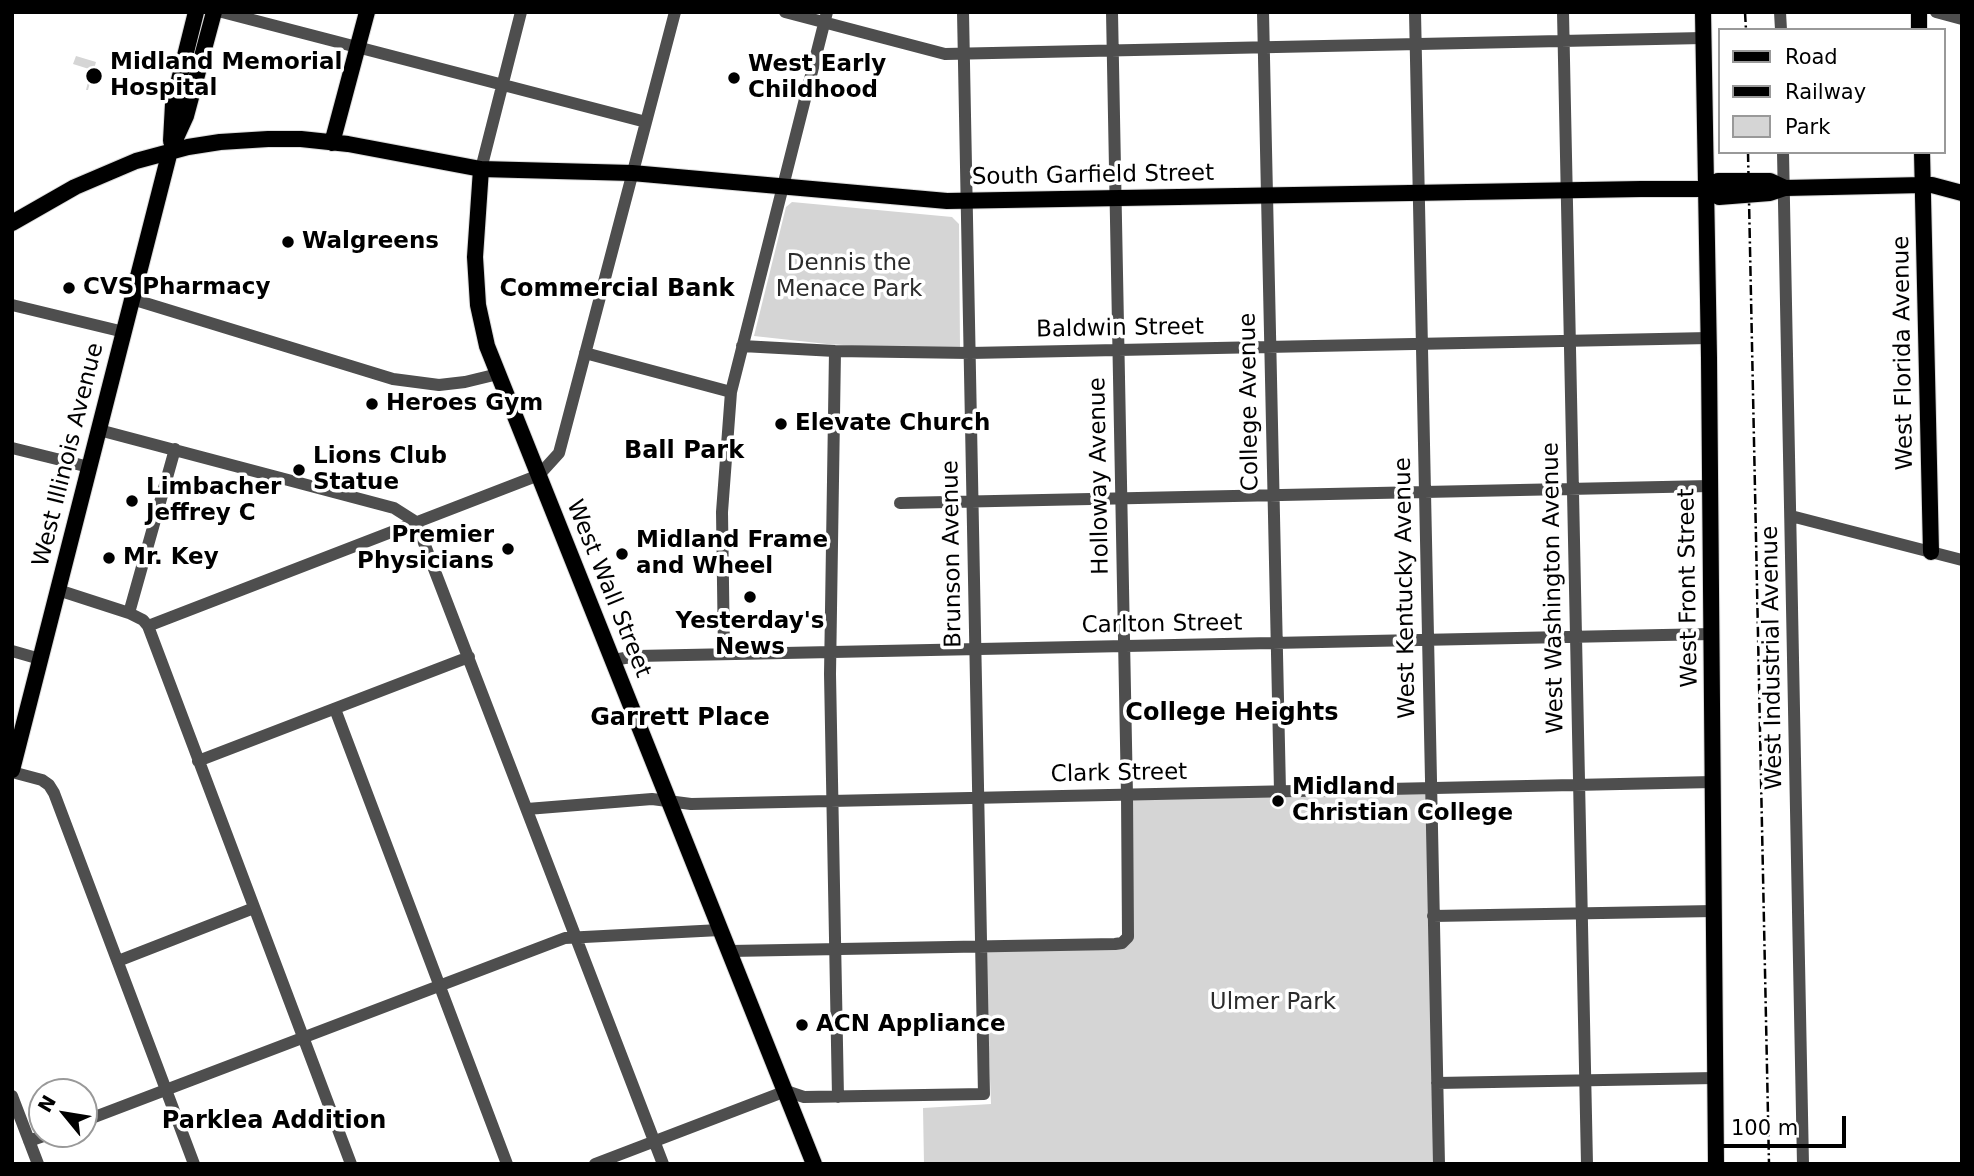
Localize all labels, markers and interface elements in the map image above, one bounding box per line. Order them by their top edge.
legend [1718,28,1946,154]
text: Road [1785,45,1838,69]
place label: Midland Memorial Hospital [110,49,342,103]
place label: West Early Childhood [748,51,886,105]
marker: Midland Memorial Hospital [84,66,104,86]
marker: West Early Childhood [726,70,742,86]
text: Railway [1785,80,1866,104]
text: Park [1785,115,1830,139]
street label: South Garfield Street [972,160,1214,192]
place label: Walgreens [302,228,439,256]
marker: Walgreens [280,234,296,250]
street label: West Florida Avenue [1888,235,1920,471]
park label: Dennis the Menace Park [776,250,922,304]
place label: CVS Pharmacy [83,274,270,302]
district label: Commercial Bank [500,276,734,304]
marker: CVS Pharmacy [61,280,77,296]
street label: College Avenue [1235,312,1265,492]
street label: Baldwin Street [1036,314,1204,344]
street label: West Illinois Avenue [28,340,110,570]
street label: Holloway Avenue [1084,377,1116,575]
place label: Heroes Gym [386,390,543,418]
marker: Heroes Gym [364,396,380,412]
place label: Elevate Church [795,410,990,438]
marker: Elevate Church [773,416,789,432]
district label: Ball Park [624,438,744,466]
street label: West Washington Avenue [1538,442,1570,734]
place label: Lions Club Statue [313,443,447,497]
street label: West Kentucky Avenue [1390,457,1422,719]
street label: Brunson Avenue [938,460,968,648]
marker: Lions Club Statue [291,462,307,478]
place label: Limbacher Jeffrey C [146,474,281,528]
street label: West Front Street [1673,488,1705,688]
marker: Limbacher Jeffrey C [124,493,140,509]
street label: West Wall Street [560,496,656,682]
place label: Premier Physicians [357,522,494,576]
street label: West Industrial Avenue [1757,526,1789,790]
place label: Midland Frame and Wheel [636,527,828,581]
marker: Premier Physicians [500,541,516,557]
place label: Mr. Key [123,544,219,572]
marker: Midland Frame and Wheel [614,546,630,562]
marker: Mr. Key [101,550,117,566]
marker: Yesterday's News [742,589,758,605]
place label: Yesterday's News [676,608,824,662]
street label: Carlton Street [1081,610,1243,640]
district label: College Heights [1125,700,1339,728]
district label: Garrett Place [590,705,770,733]
street label: Clark Street [1051,759,1187,789]
place label: Midland Christian College [1292,774,1513,828]
marker: Midland Christian College [1270,793,1286,809]
park label: Ulmer Park [1210,989,1336,1017]
place label: ACN Appliance [816,1011,1006,1039]
marker: ACN Appliance [794,1017,810,1033]
north arrow [28,1078,98,1148]
text: N [33,1091,60,1116]
scale bar [1722,1102,1850,1146]
district label: Parklea Addition [162,1108,386,1136]
text: 100 m [1731,1116,1798,1140]

